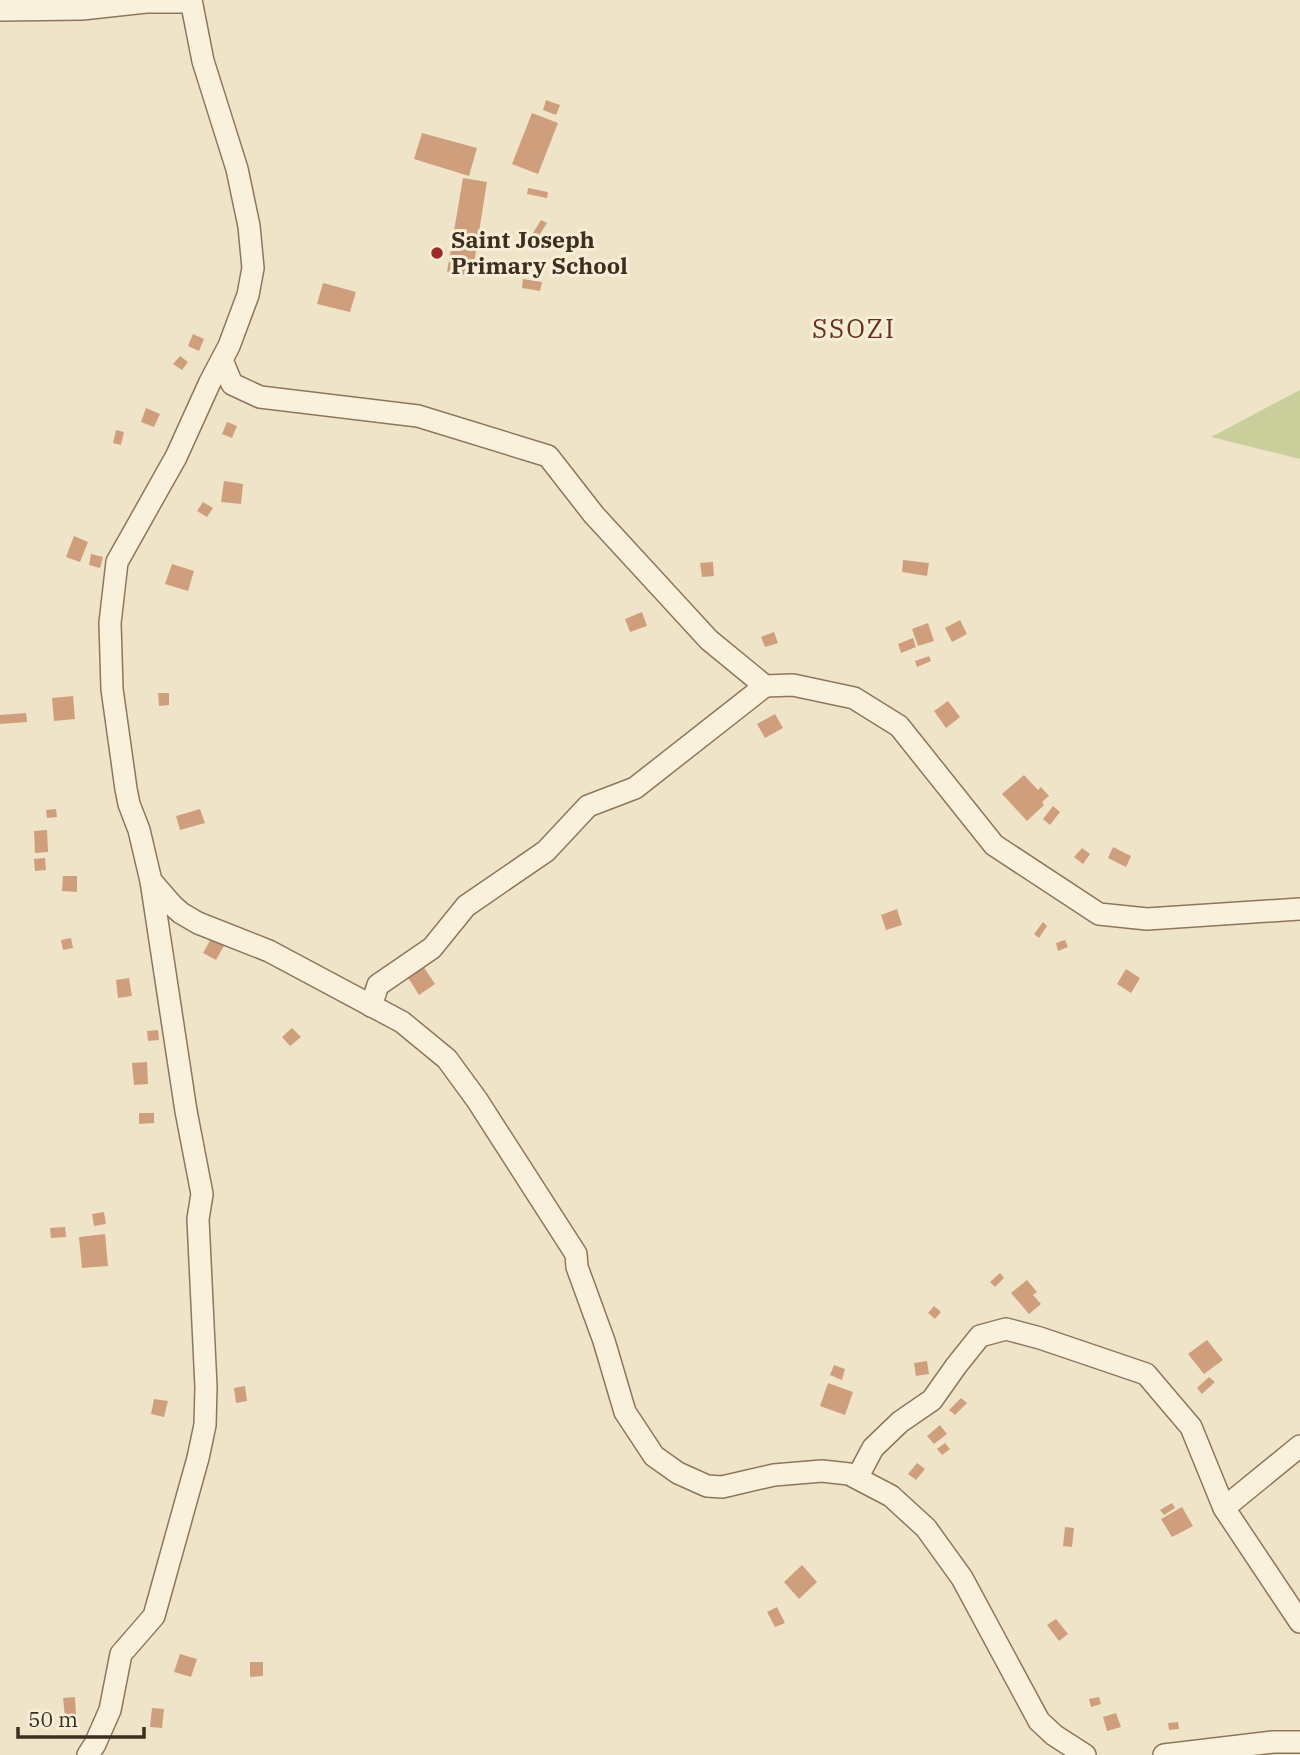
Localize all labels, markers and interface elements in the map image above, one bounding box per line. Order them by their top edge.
place label: Saint Joseph Primary School [451,224,628,280]
marker: Saint Joseph Primary School [429,245,445,261]
district label: SSOZI [812,311,896,345]
scale bar [18,1696,144,1740]
text: 50 m [28,1705,78,1733]

